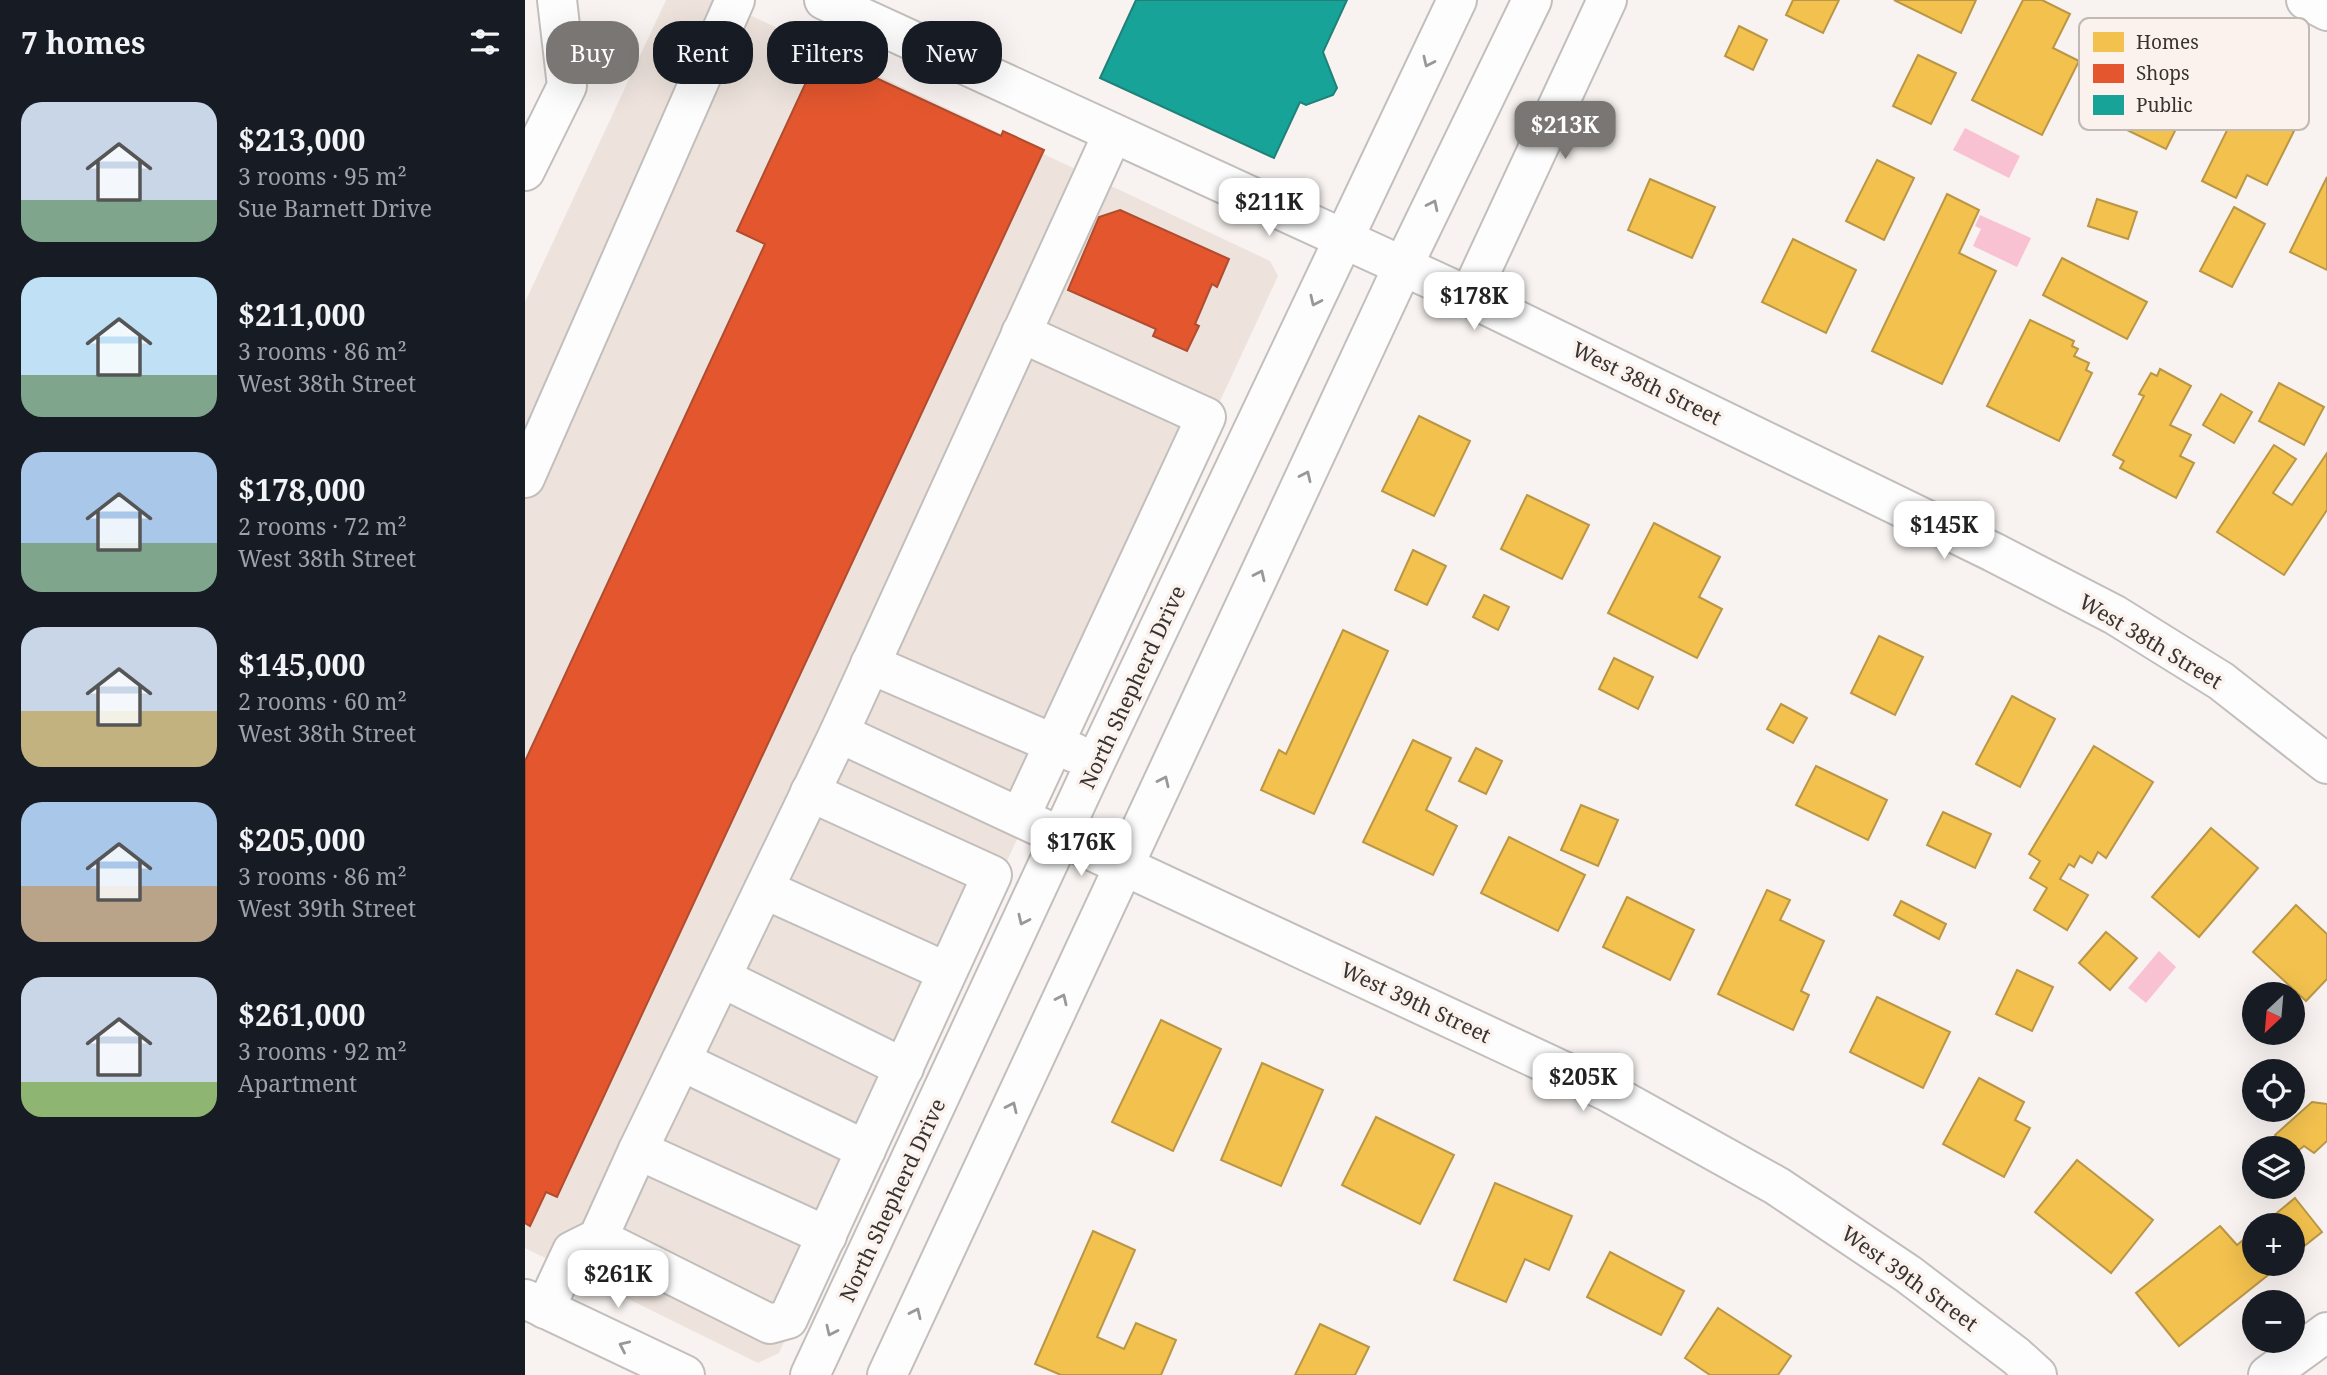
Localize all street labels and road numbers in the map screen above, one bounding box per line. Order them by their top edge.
street label: West 38th Street [1568,335,1726,431]
street label: North Shepherd Drive [1073,581,1191,793]
street label: West 38th Street [2074,587,2228,695]
street label: West 39th Street [1336,955,1496,1049]
street label: North Shepherd Drive [833,1094,951,1306]
street label: West 39th Street [1836,1219,1984,1337]

